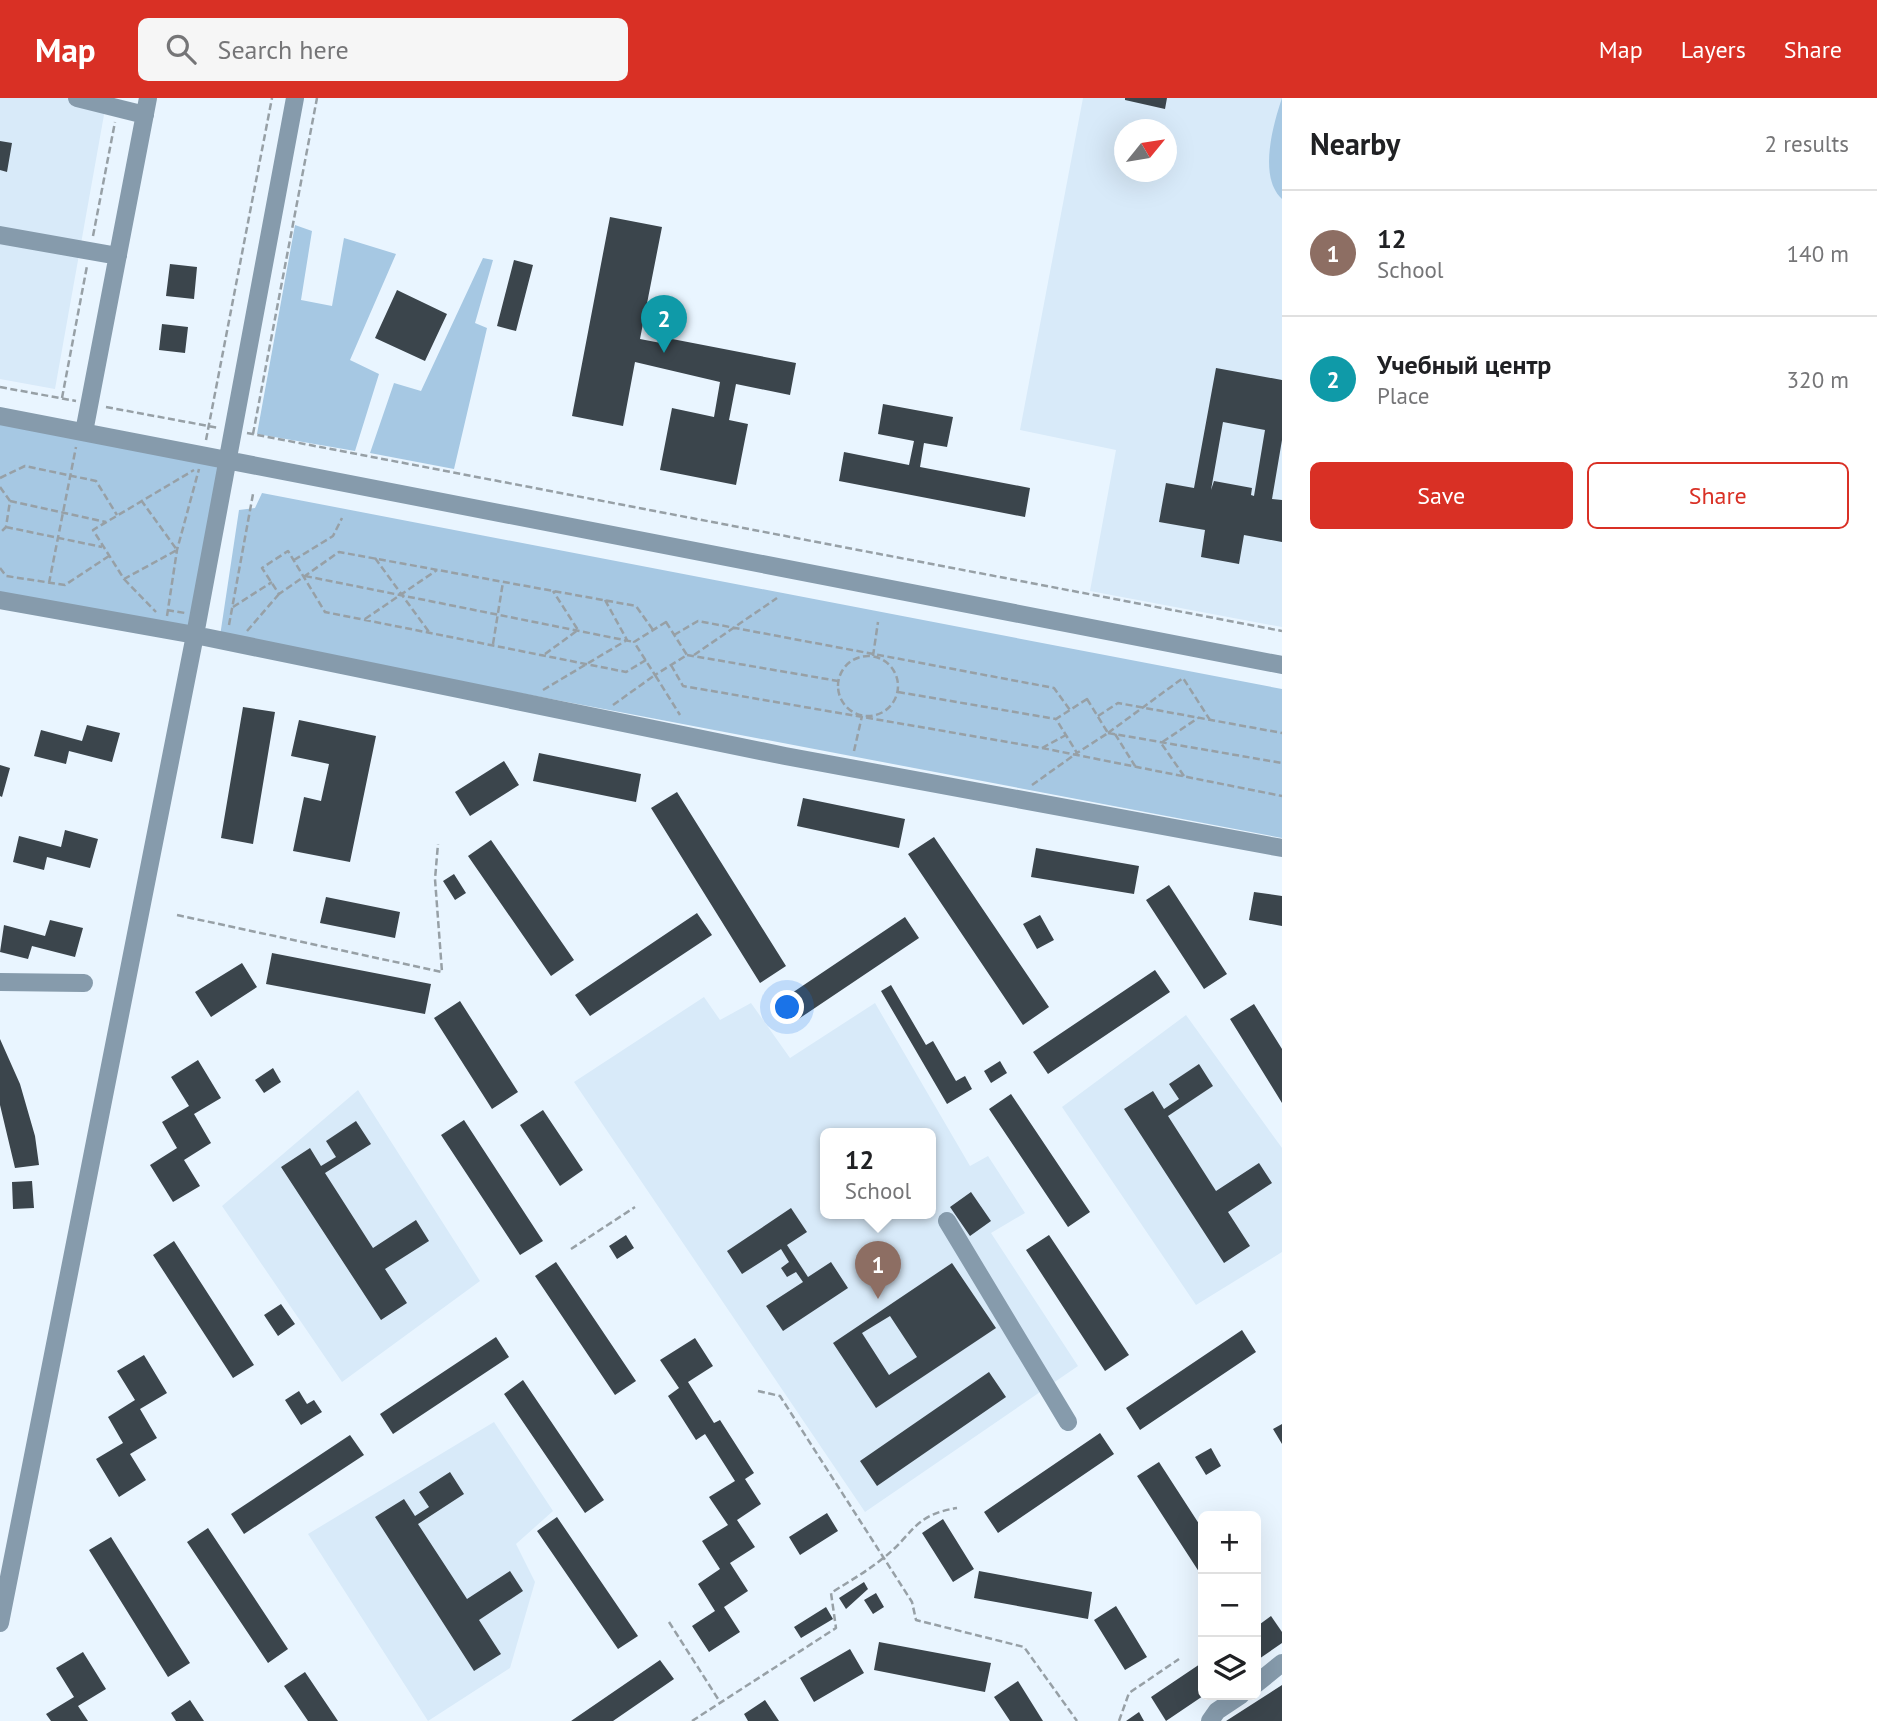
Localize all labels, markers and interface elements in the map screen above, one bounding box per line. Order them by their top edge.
search box [138,18,628,81]
text: Map [35,28,96,71]
icon: search [162,30,200,68]
text: Search here [218,33,349,66]
text: Map [1599,34,1643,65]
text: Layers [1681,34,1746,65]
text: Share [1784,34,1842,65]
north arrow [1114,119,1177,182]
text: Nearby [1310,124,1400,163]
text: 2 results [1765,129,1849,158]
text: 12 [1377,222,1406,255]
text: 1 [1326,239,1340,268]
text: 140 m [1787,239,1849,268]
text: School [1377,255,1444,284]
pin: 2 [641,295,687,353]
text: Учебный центр [1377,348,1551,381]
text: 2 [1326,365,1340,394]
text: 320 m [1787,365,1849,394]
text: Place [1377,381,1430,410]
button: Save [1310,462,1573,529]
button: Share [1587,462,1849,529]
your location [770,990,804,1024]
popup [820,1128,936,1219]
text: 12 [845,1143,874,1176]
text: School [845,1176,911,1205]
pin: 1 [855,1241,901,1299]
map controls [1198,1511,1261,1700]
button: + [1198,1511,1261,1574]
button: − [1198,1574,1261,1637]
button: layers [1198,1637,1261,1700]

